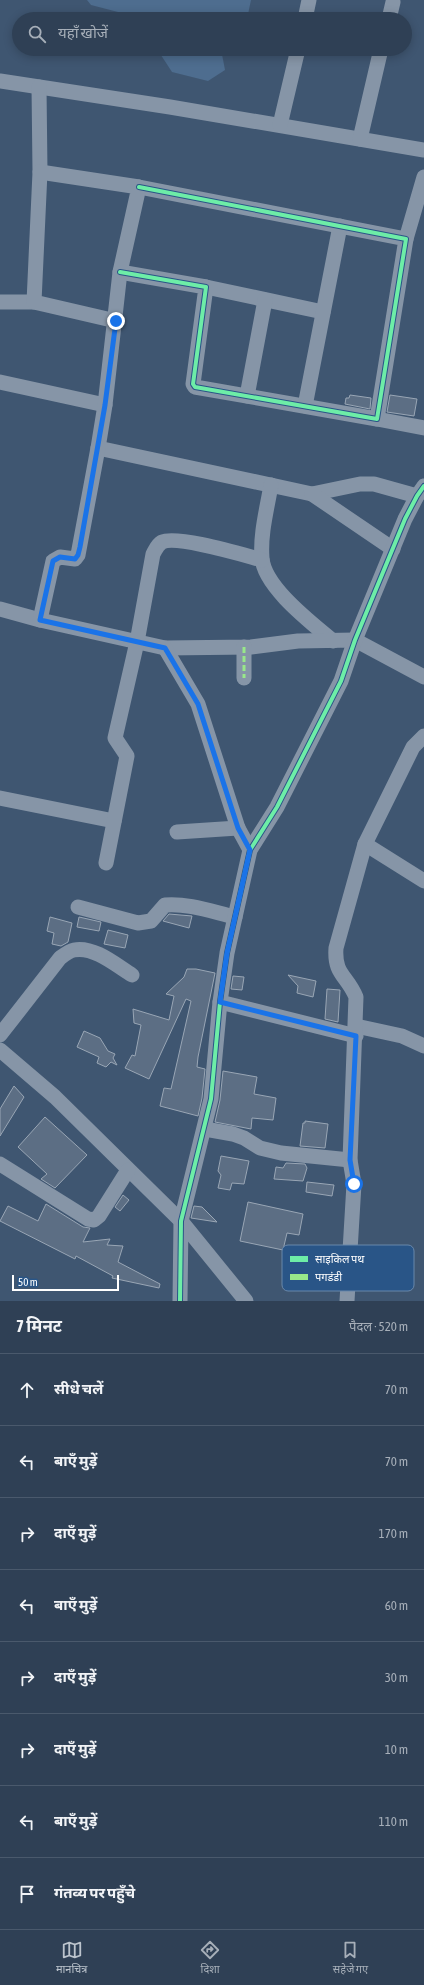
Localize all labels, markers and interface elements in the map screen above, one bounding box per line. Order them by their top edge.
search box [12,12,412,56]
icon: search [26,23,48,45]
text: यहाँ खोजें [58,24,108,41]
route end [107,312,125,330]
route start [345,1175,363,1193]
legend [282,1245,414,1291]
text: साइकिल पथ [315,1253,365,1265]
text: पगडंडी [315,1271,342,1283]
scale bar [12,1273,119,1292]
text: 50 m [18,1276,38,1288]
text: 7 मिनट [16,1316,62,1336]
text: पैदल · 520 m [349,1319,408,1334]
icon: ahead [16,1379,38,1401]
text: सीधे चलें [54,1380,103,1397]
text: 70 m [385,1382,408,1397]
icon: left [16,1451,38,1473]
text: बाएँ मुड़ें [54,1452,97,1469]
text: 70 m [385,1454,408,1469]
icon: right [16,1523,38,1545]
text: दाएँ मुड़ें [54,1524,96,1541]
text: 170 m [379,1526,408,1541]
icon: left [16,1595,38,1617]
text: बाएँ मुड़ें [54,1596,97,1613]
text: 60 m [385,1598,408,1613]
icon: right [16,1667,38,1689]
text: दाएँ मुड़ें [54,1668,96,1685]
text: 30 m [385,1670,408,1685]
icon: right [16,1739,38,1761]
text: दाएँ मुड़ें [54,1740,96,1757]
text: 10 m [385,1742,408,1757]
icon: left [16,1811,38,1833]
text: बाएँ मुड़ें [54,1812,97,1829]
text: 110 m [379,1814,408,1829]
icon: arrive [16,1883,38,1905]
text: गंतव्य पर पहुँचे [54,1884,135,1901]
tab: मानचित्र [56,1939,87,1977]
tab: दिशा [199,1939,221,1977]
tab: सहेजे गए [333,1939,368,1977]

